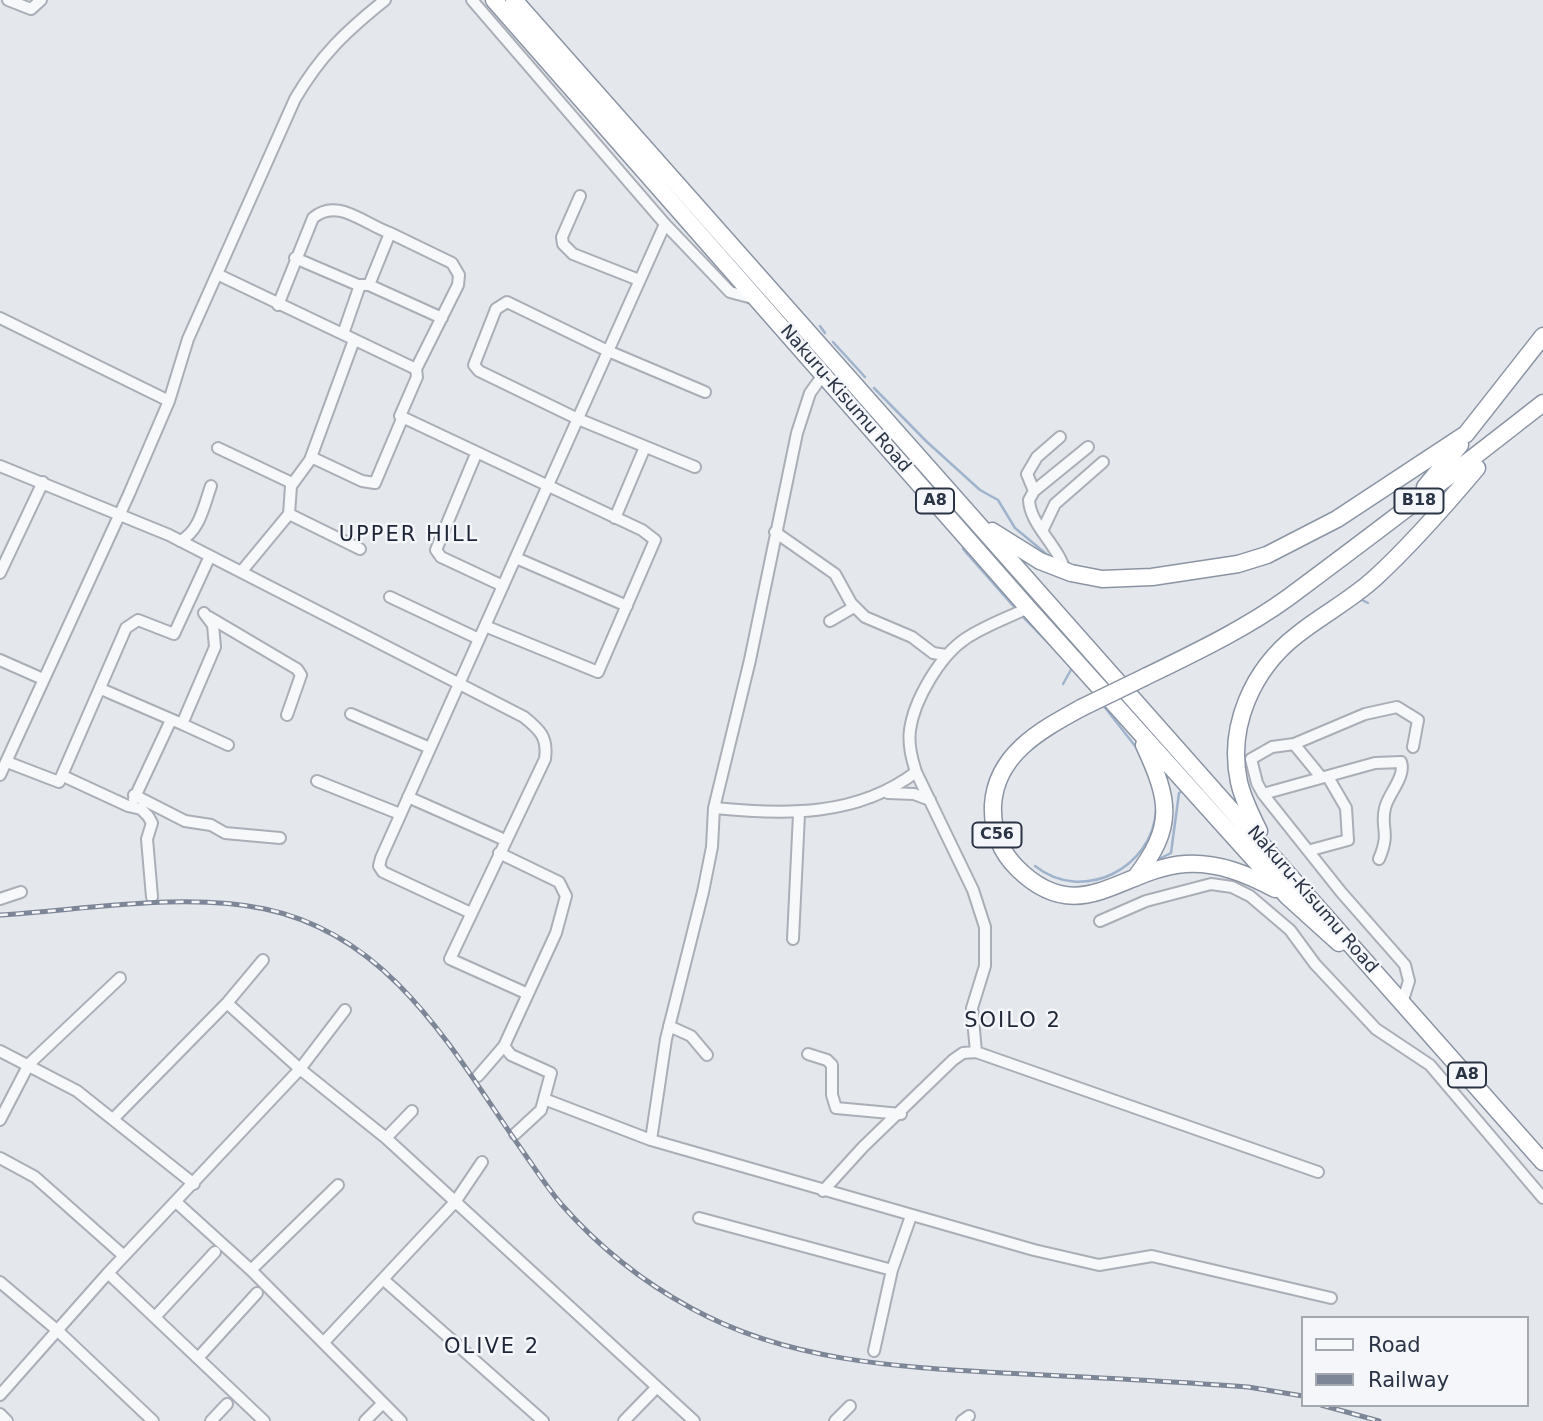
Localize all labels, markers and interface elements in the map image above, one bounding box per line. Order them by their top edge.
street label: Nakuru-Kisumu Road [775,321,915,477]
road number: A8 [916,488,954,514]
road number: B18 [1394,488,1444,514]
district label: UPPER HILL [340,523,478,549]
road number: C56 [972,822,1021,848]
street label: Nakuru-Kisumu Road [1242,822,1382,978]
district label: SOILO 2 [965,1009,1061,1035]
road number: A8 [1448,1063,1486,1088]
legend [1302,1316,1529,1407]
text: Road [1368,1333,1421,1357]
district label: OLIVE 2 [445,1335,539,1361]
text: Railway [1368,1368,1449,1392]

